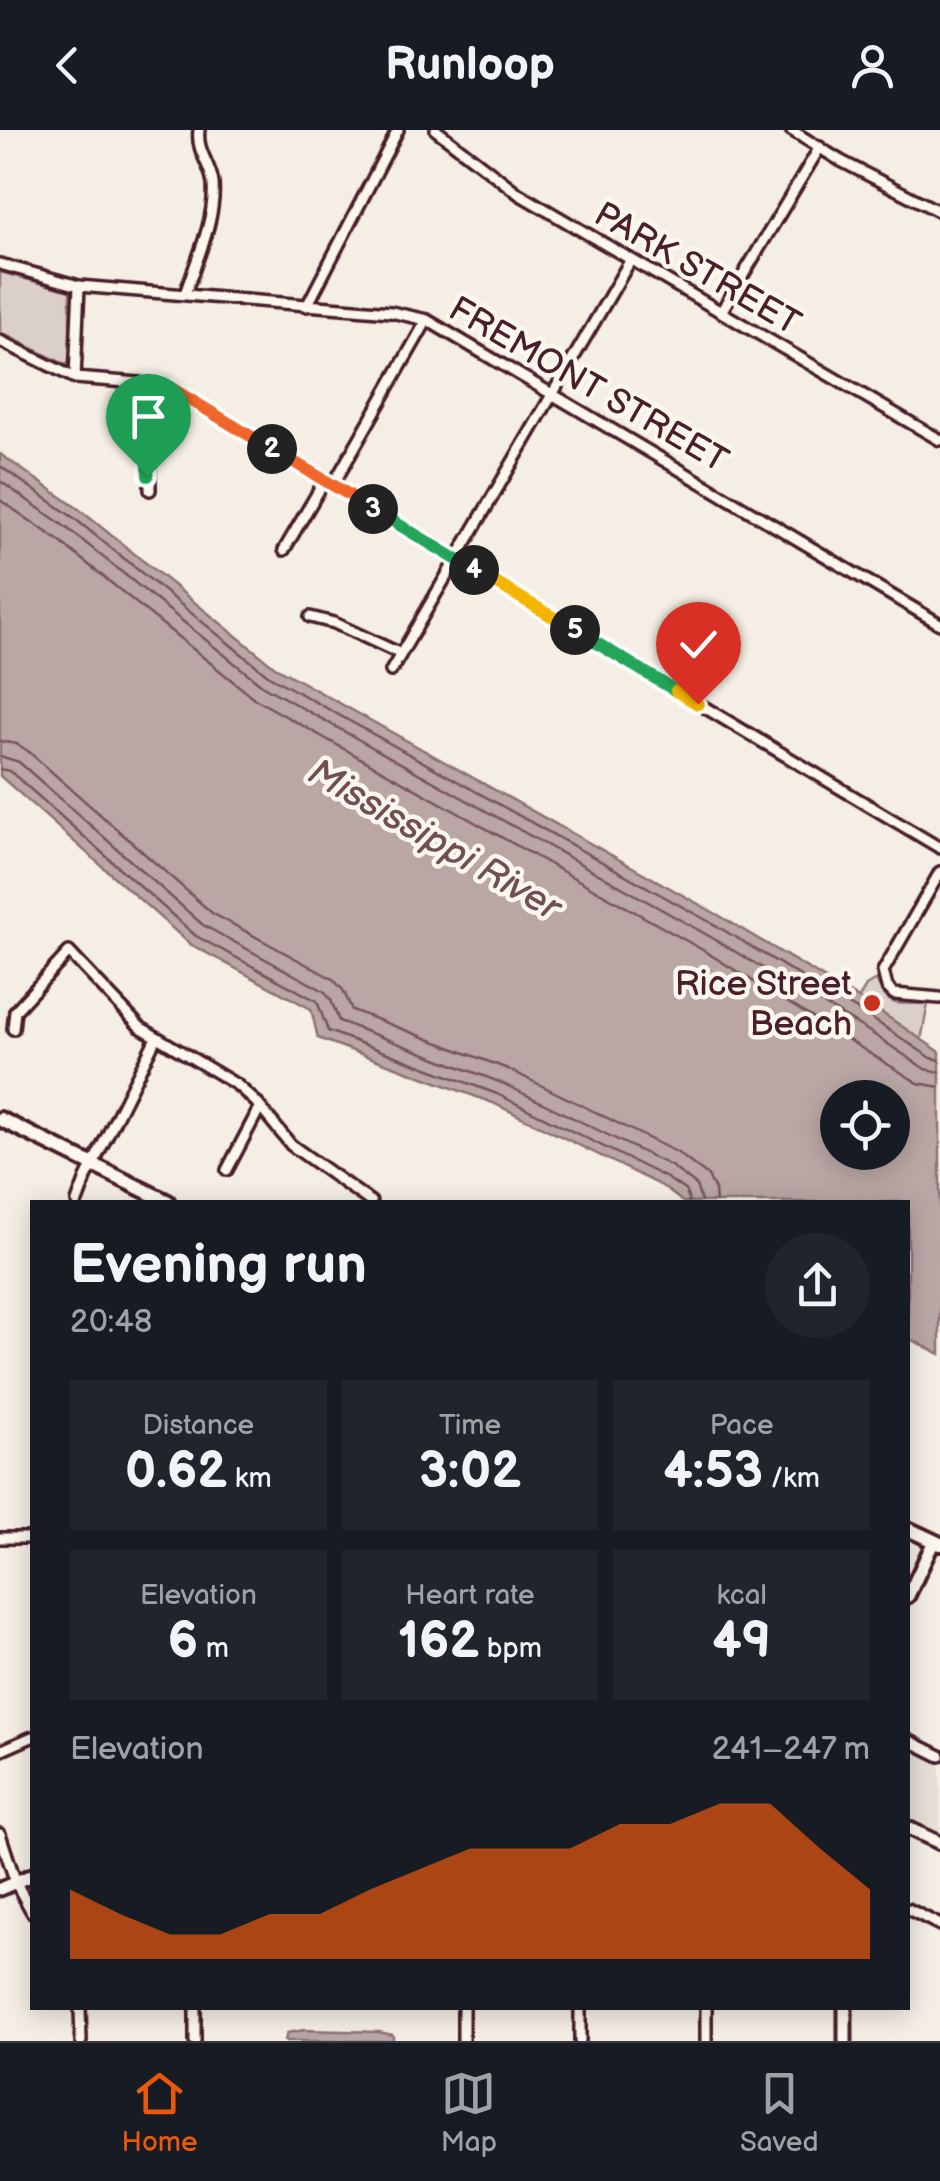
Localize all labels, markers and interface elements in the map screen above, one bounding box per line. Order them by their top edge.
icon: back [40,38,95,93]
text: Runloop [385,38,555,93]
icon: person [845,38,900,93]
street label: PARK STREET [587,193,808,346]
street label: FREMONT STREET [441,288,736,483]
pin [106,374,191,477]
icon: arrive [121,389,176,444]
pin: 2 [247,424,297,474]
text: 2 [264,432,280,465]
pin: 3 [348,484,398,534]
text: 3 [365,492,381,525]
pin: 4 [449,545,499,595]
text: 4 [466,553,482,586]
pin [656,602,741,705]
pin: 5 [550,605,600,655]
text: 5 [567,613,583,646]
icon: check [671,617,726,672]
water label: Mississippi River [300,750,570,932]
place label: Rice Street Beach [675,963,852,1046]
marker: Rice Street Beach [861,992,883,1014]
map controls [820,1080,910,1170]
button: locate [820,1080,910,1170]
text: Evening run [70,1232,367,1299]
button: share [765,1233,870,1338]
text: 20:48 [70,1303,152,1342]
text: Distance [142,1409,254,1442]
text: Time [439,1409,501,1442]
text: Pace [710,1409,774,1442]
text: 0.62 [125,1442,227,1502]
text: 3:02 [419,1442,521,1502]
text: 4:53 [663,1442,763,1502]
text: km [227,1462,272,1495]
text: /km [763,1462,820,1495]
text: Elevation [140,1579,257,1612]
text: Heart rate [405,1579,535,1612]
text: kcal [717,1579,767,1612]
text: 6 [168,1612,198,1672]
text: 162 [398,1612,479,1672]
text: 49 [712,1612,771,1672]
text: m [198,1632,229,1665]
text: bpm [479,1632,542,1665]
text: Elevation [70,1730,203,1769]
text: 241–247 m [712,1730,870,1769]
tab: Home [122,2066,198,2159]
tab: Map [441,2066,497,2159]
tab: Saved [740,2066,818,2159]

